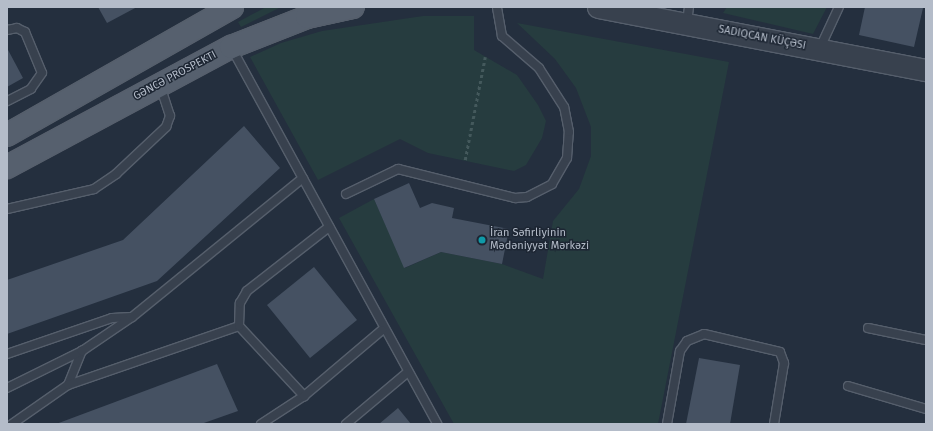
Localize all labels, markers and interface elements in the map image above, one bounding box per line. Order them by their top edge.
street label: SADIQCAN KÜÇƏSI [717,23,807,53]
street label: GƏNCƏ PROSPEKTI [131,49,219,103]
place label: İran Səfirliyinin Mədəniyyət Mərkəzi [490,227,589,253]
marker: İran Səfirliyinin Mədəniyyət Mərkəzi [477,235,487,245]

